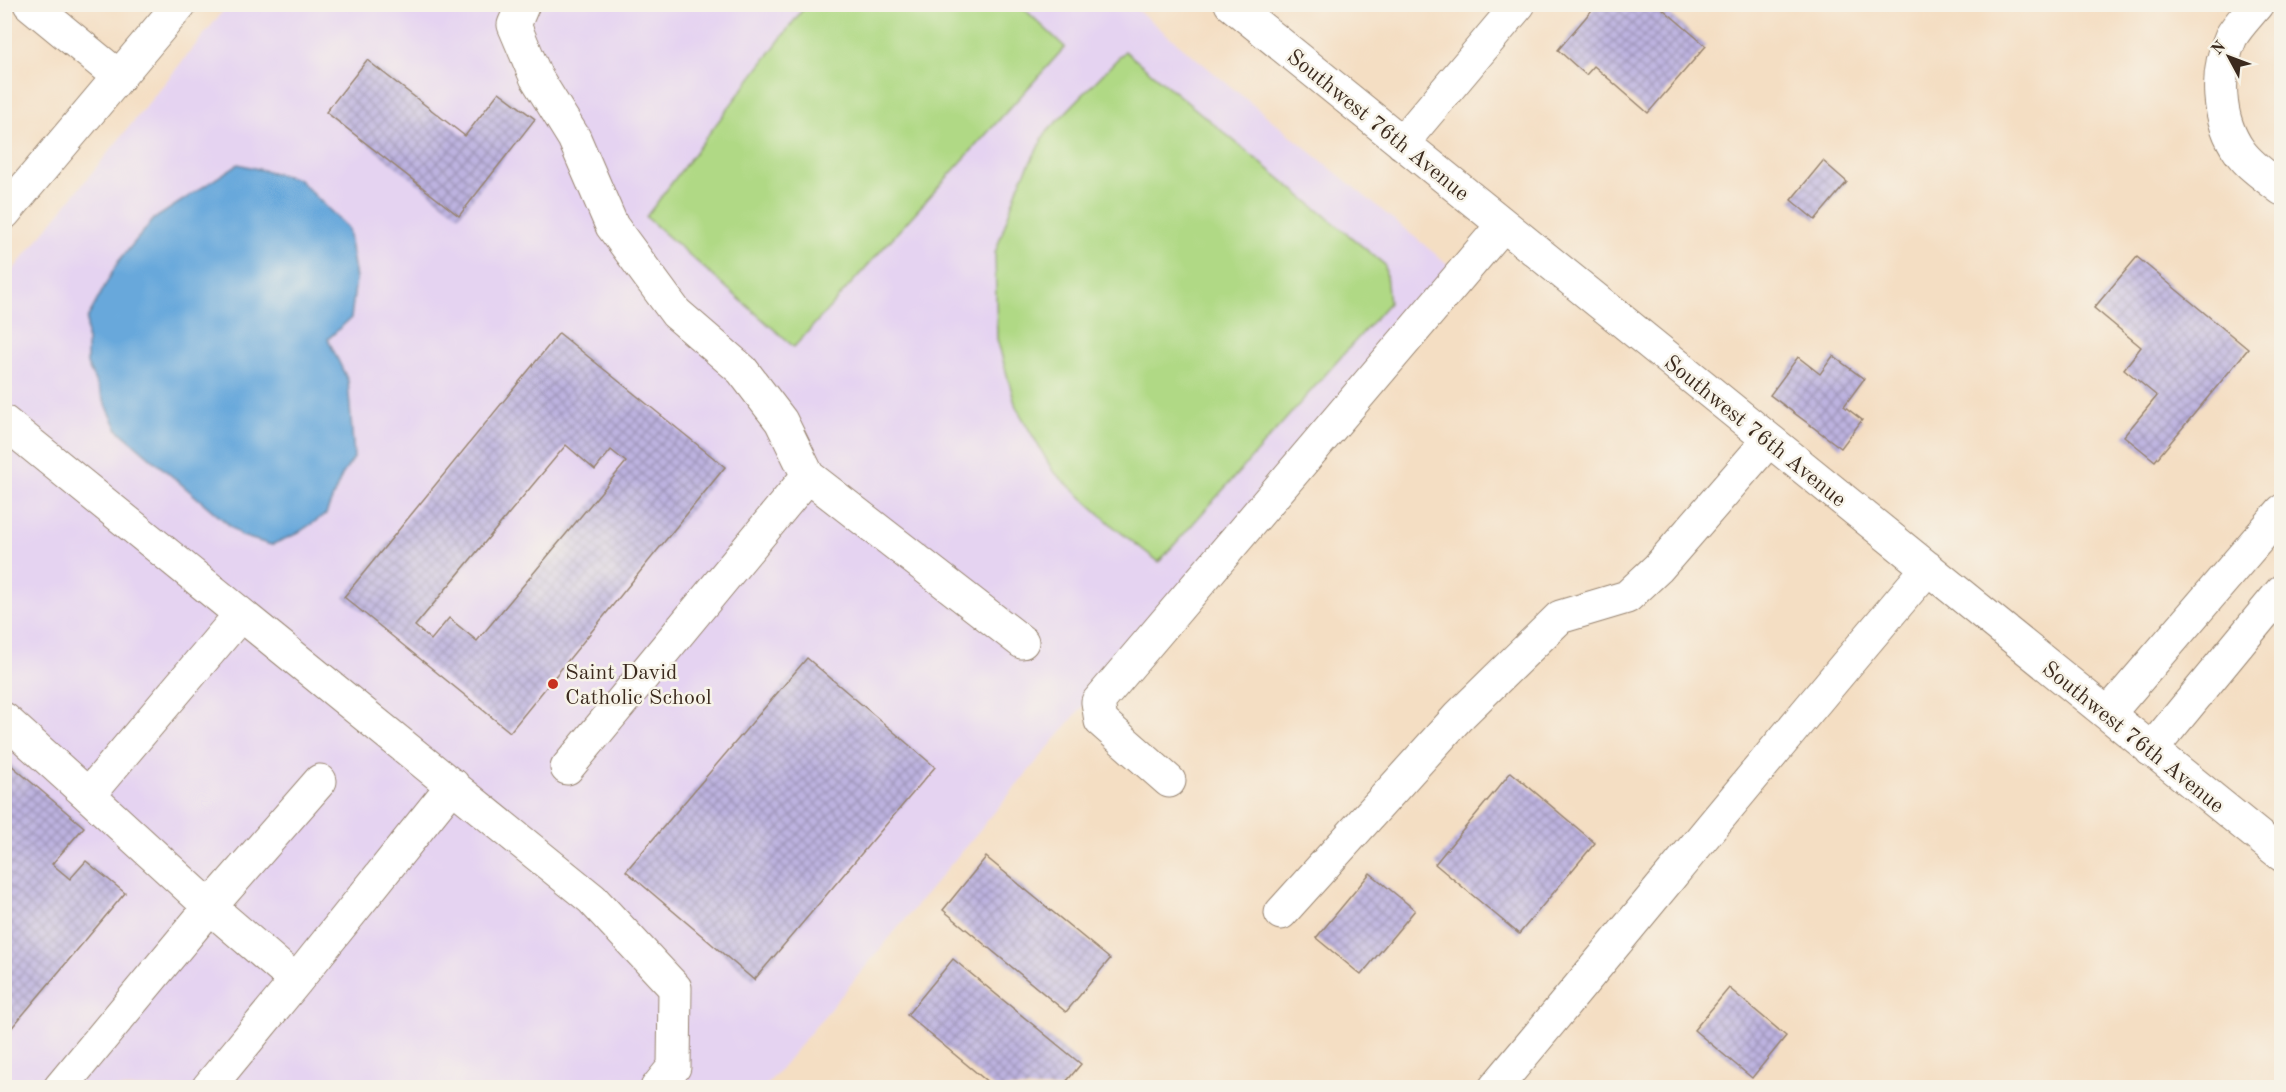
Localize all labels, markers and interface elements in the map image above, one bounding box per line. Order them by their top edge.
north arrow [2199,27,2259,87]
text: N [2209,38,2230,58]
street label: Southwest 76th Avenue [1283,46,1473,205]
street label: Southwest 76th Avenue [1660,352,1850,511]
street label: Southwest 76th Avenue [2038,658,2228,817]
place label: Saint David Catholic School [565,662,712,709]
marker: Saint David Catholic School [546,677,560,691]

